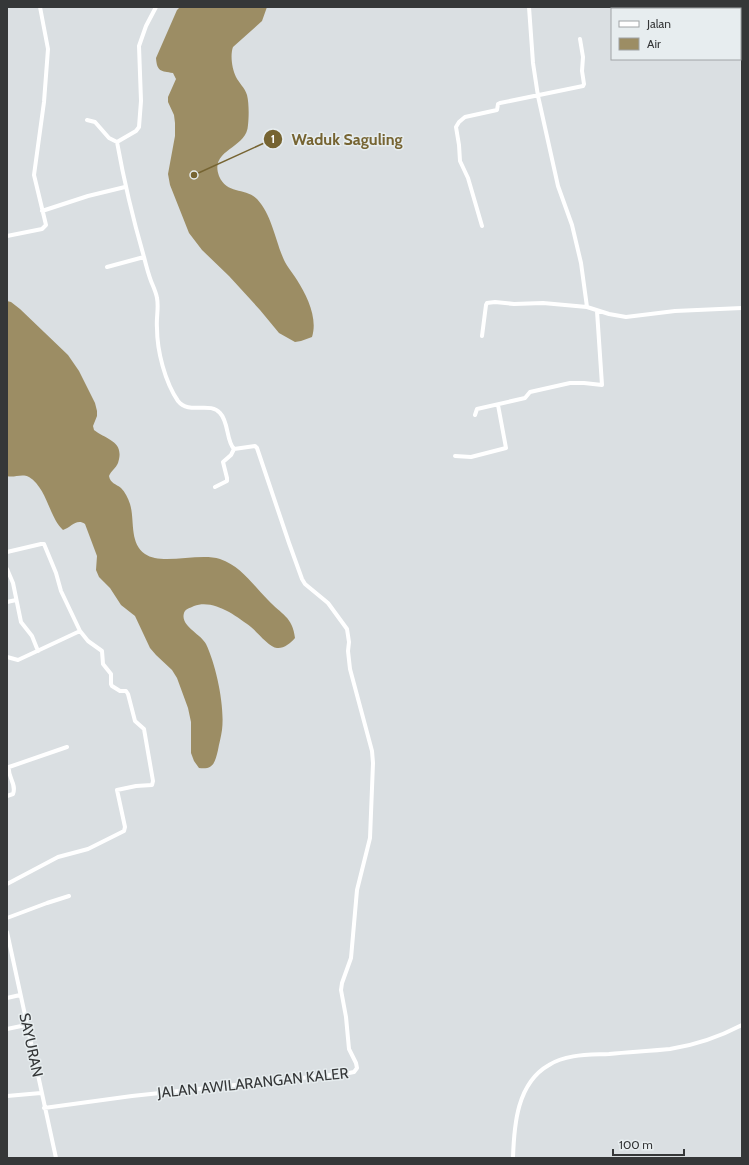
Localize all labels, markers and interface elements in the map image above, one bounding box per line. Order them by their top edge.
legend [611,8,741,60]
text: Jalan [646,16,671,31]
text: Air [647,36,661,51]
callout: Waduk Saguling [263,125,410,153]
text: Waduk Saguling [291,130,403,149]
text: 1 [271,131,275,146]
street label: SAYURAN [15,1011,47,1079]
street label: JALAN AWILARANGAN KALER [156,1064,349,1102]
scale bar [613,1131,684,1157]
text: 100 m [619,1137,653,1152]

